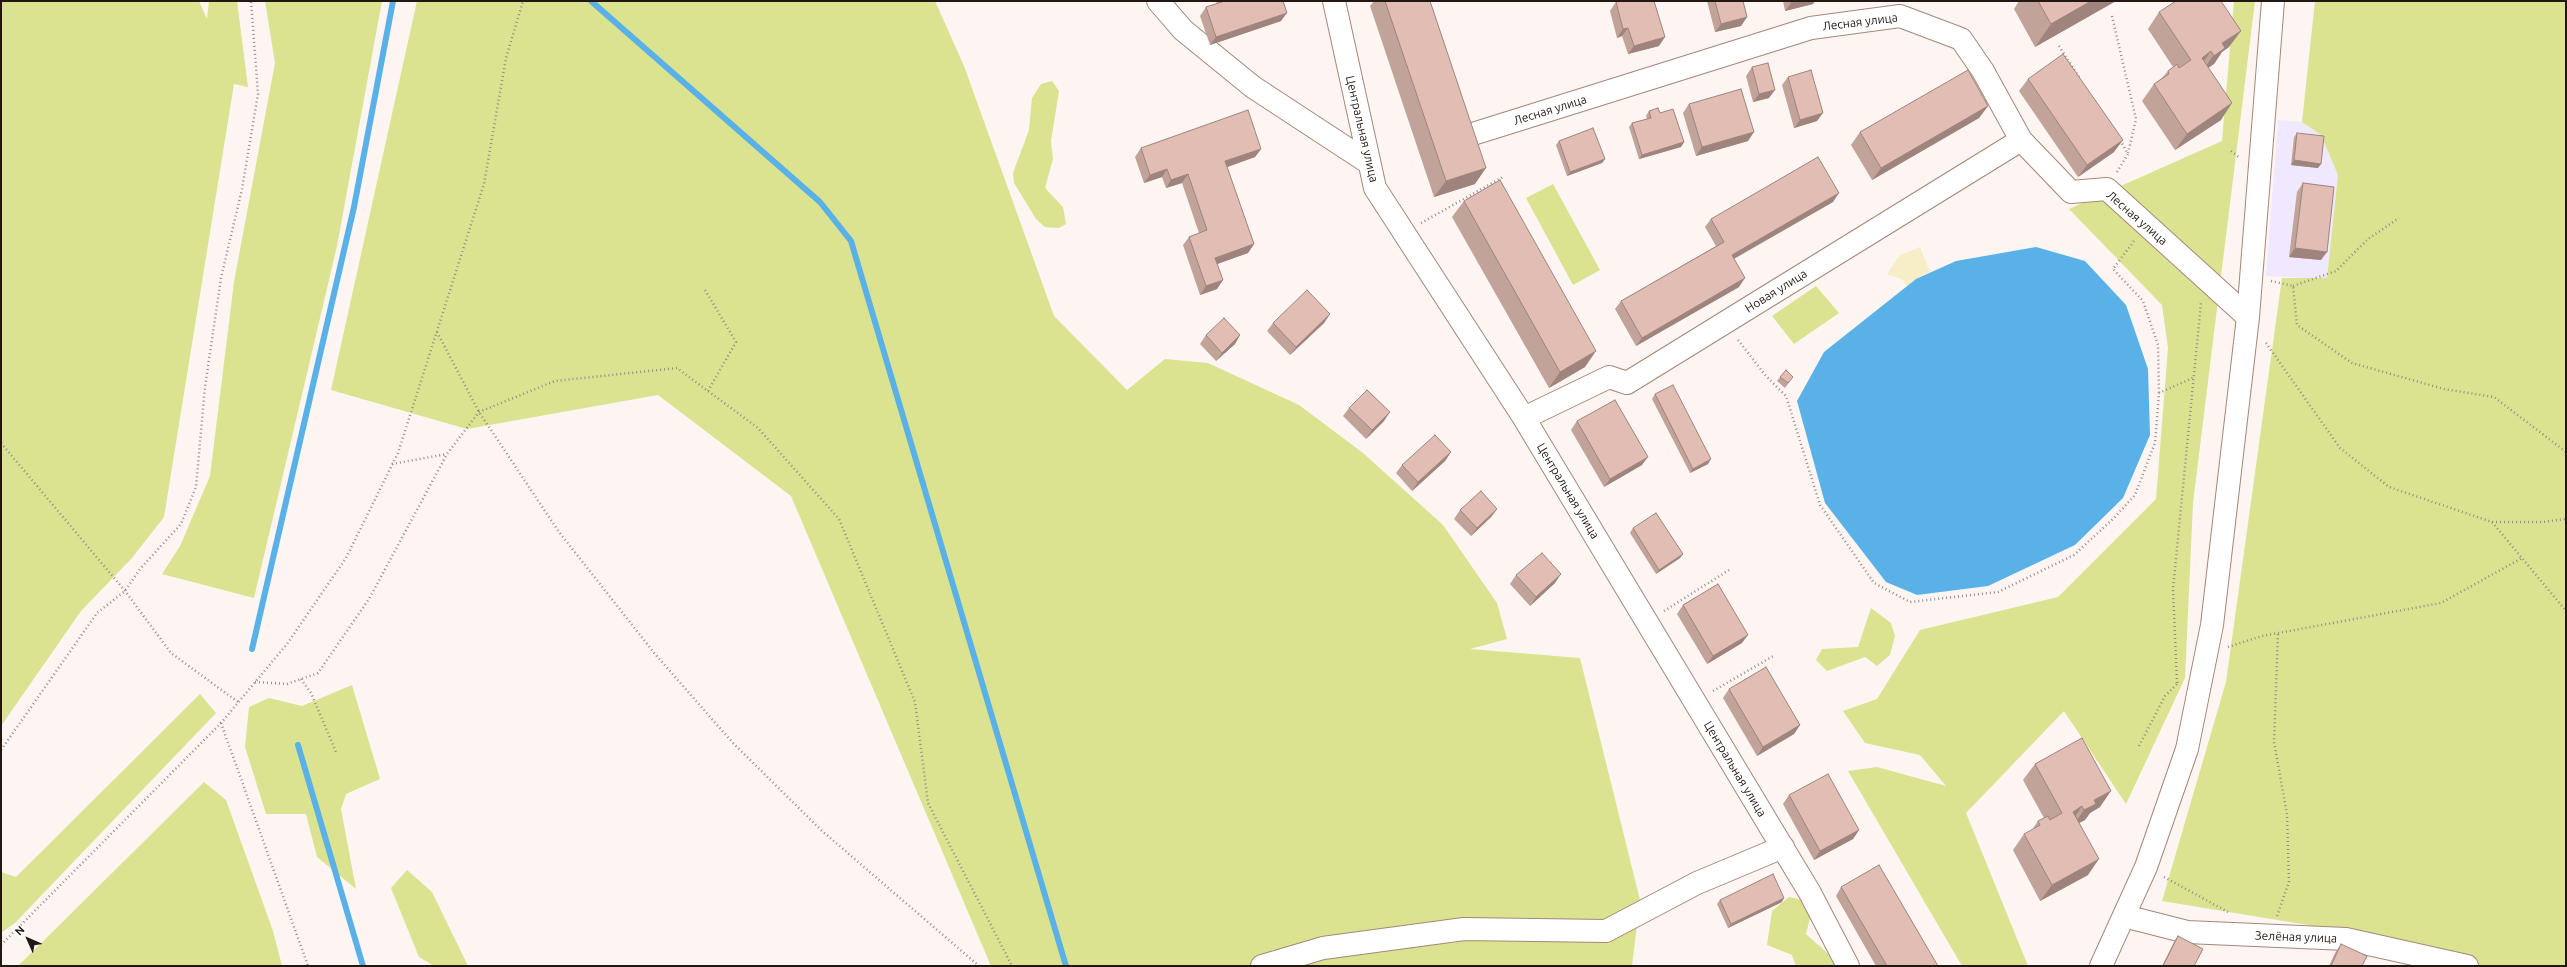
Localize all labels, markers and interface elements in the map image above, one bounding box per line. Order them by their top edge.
street label: Лесная улица [1822,10,1898,34]
street label: Центральная улица [1343,74,1381,184]
street label: Лесная улица [1512,92,1588,128]
street label: Лесная улица [2104,188,2170,248]
street label: Новая улица [1742,266,1810,316]
street label: Центральная улица [1534,441,1602,541]
street label: Центральная улица [1701,719,1769,819]
north arrow [8,919,48,959]
text: N [12,923,27,938]
street label: Зелёная улица [2255,928,2337,946]

